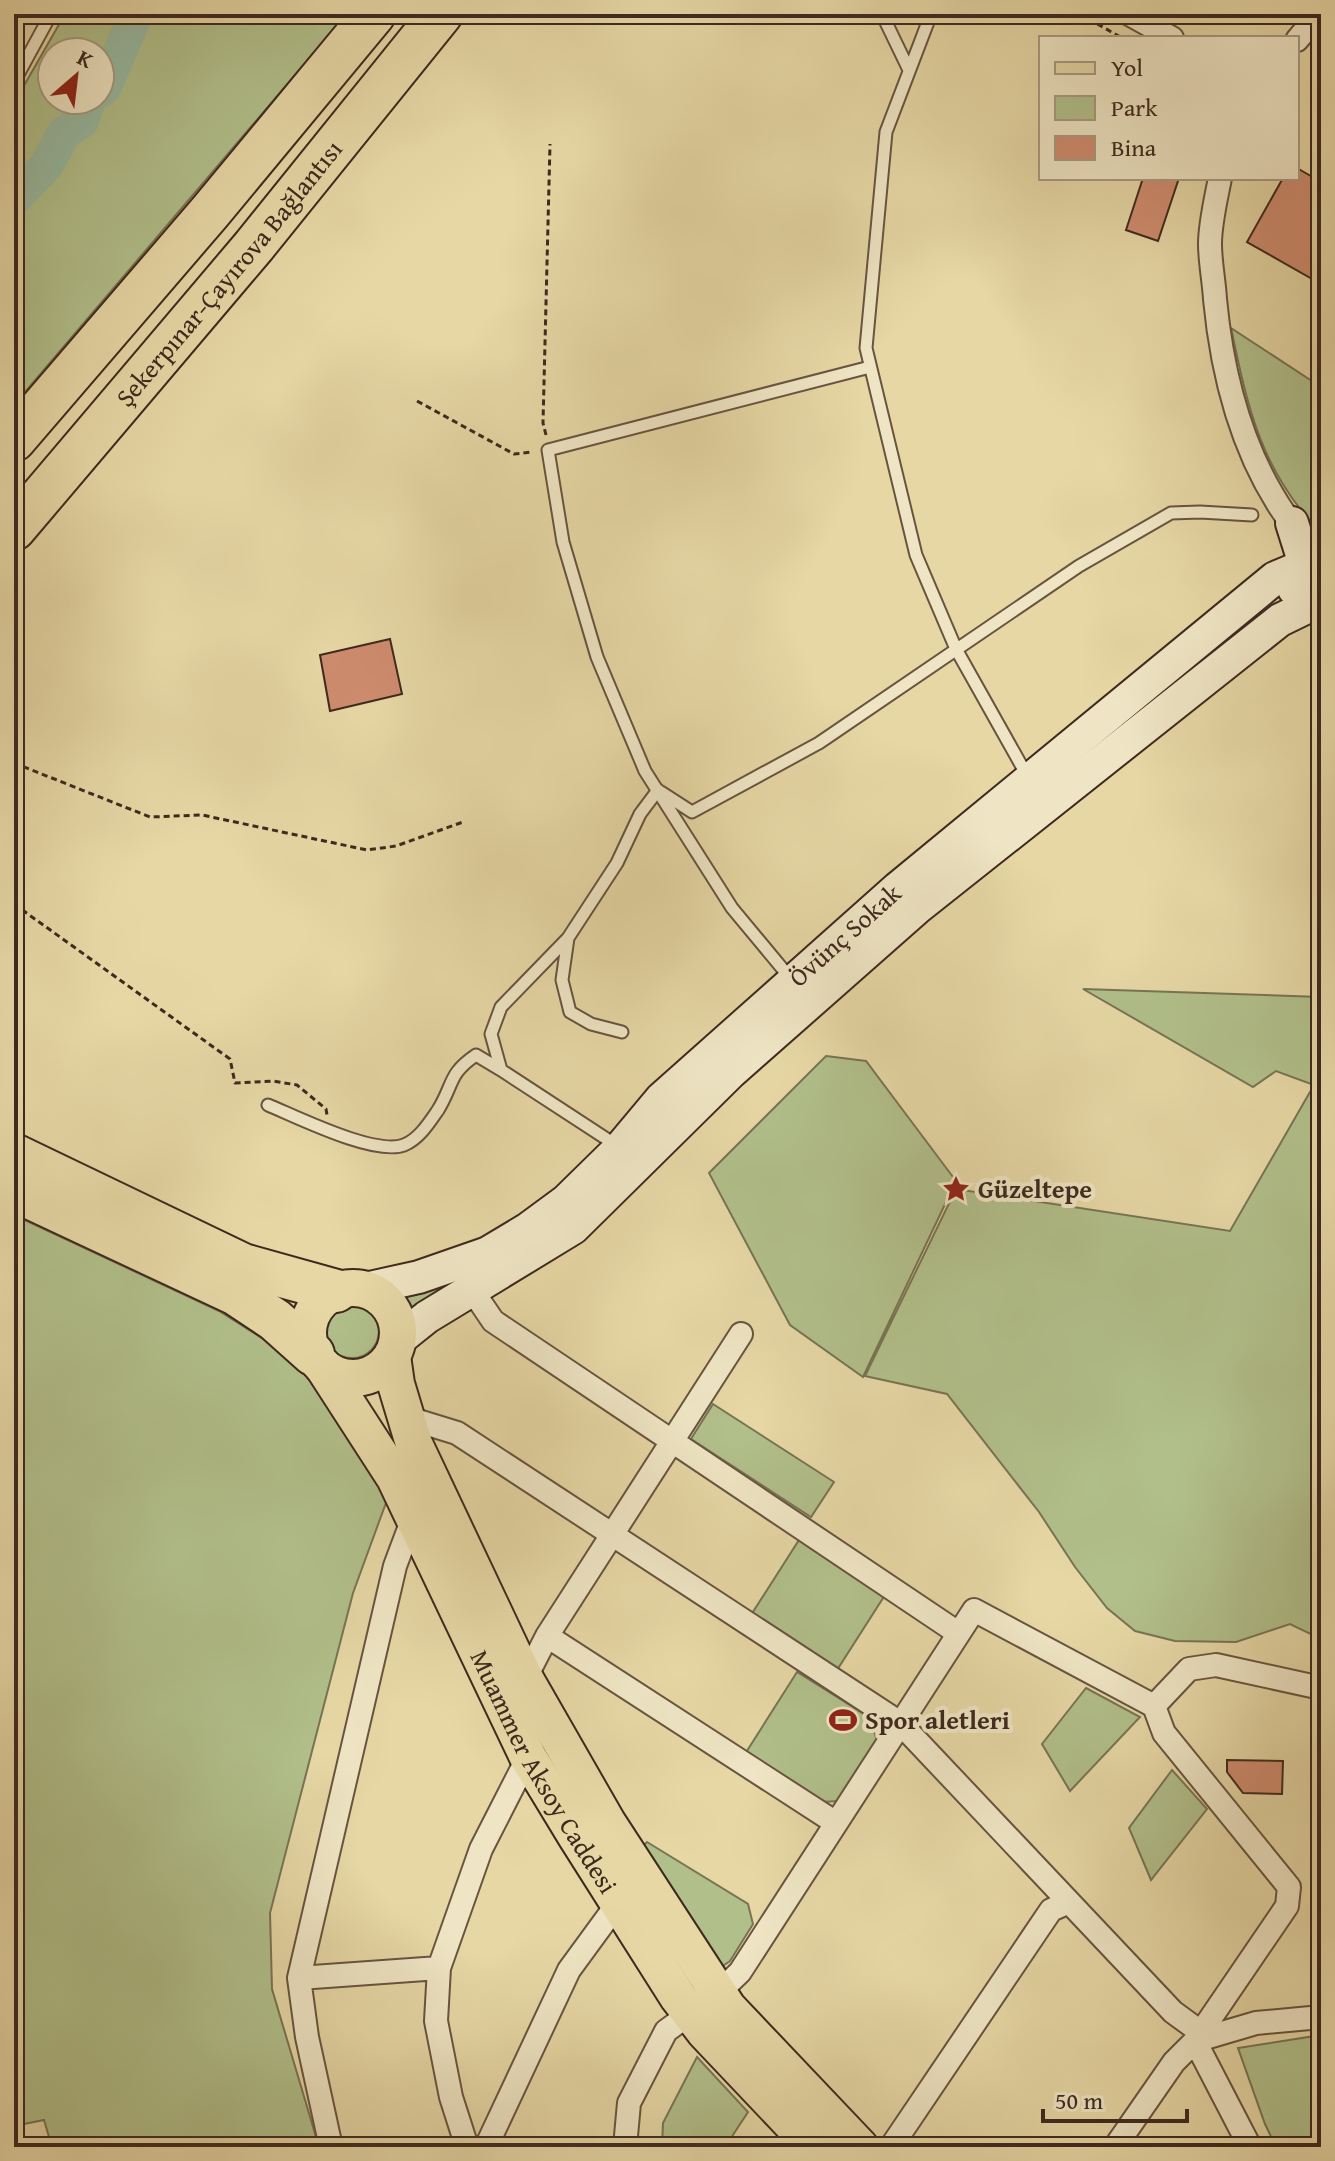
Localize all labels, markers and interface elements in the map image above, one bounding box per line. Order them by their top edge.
north arrow [36,36,116,116]
legend [1039,36,1299,180]
text: K [72,41,99,76]
text: Yol [1111,50,1143,85]
text: Park [1111,90,1158,125]
text: Bina [1111,130,1157,165]
street label: Şekerpınar-Çayırova Bağlantısı [106,131,351,415]
street label: Övünç Sokak [780,873,910,996]
place label: Güzeltepe [978,1169,1092,1208]
place icon: Güzeltepe [941,1174,971,1204]
street label: Muammer Aksoy Caddesi [461,1643,628,1901]
place label: Spor aletleri [865,1700,1010,1739]
sports icon: Spor aletleri [828,1705,858,1735]
scale bar [1043,2073,1187,2123]
text: 50 m [1055,2083,1103,2118]

